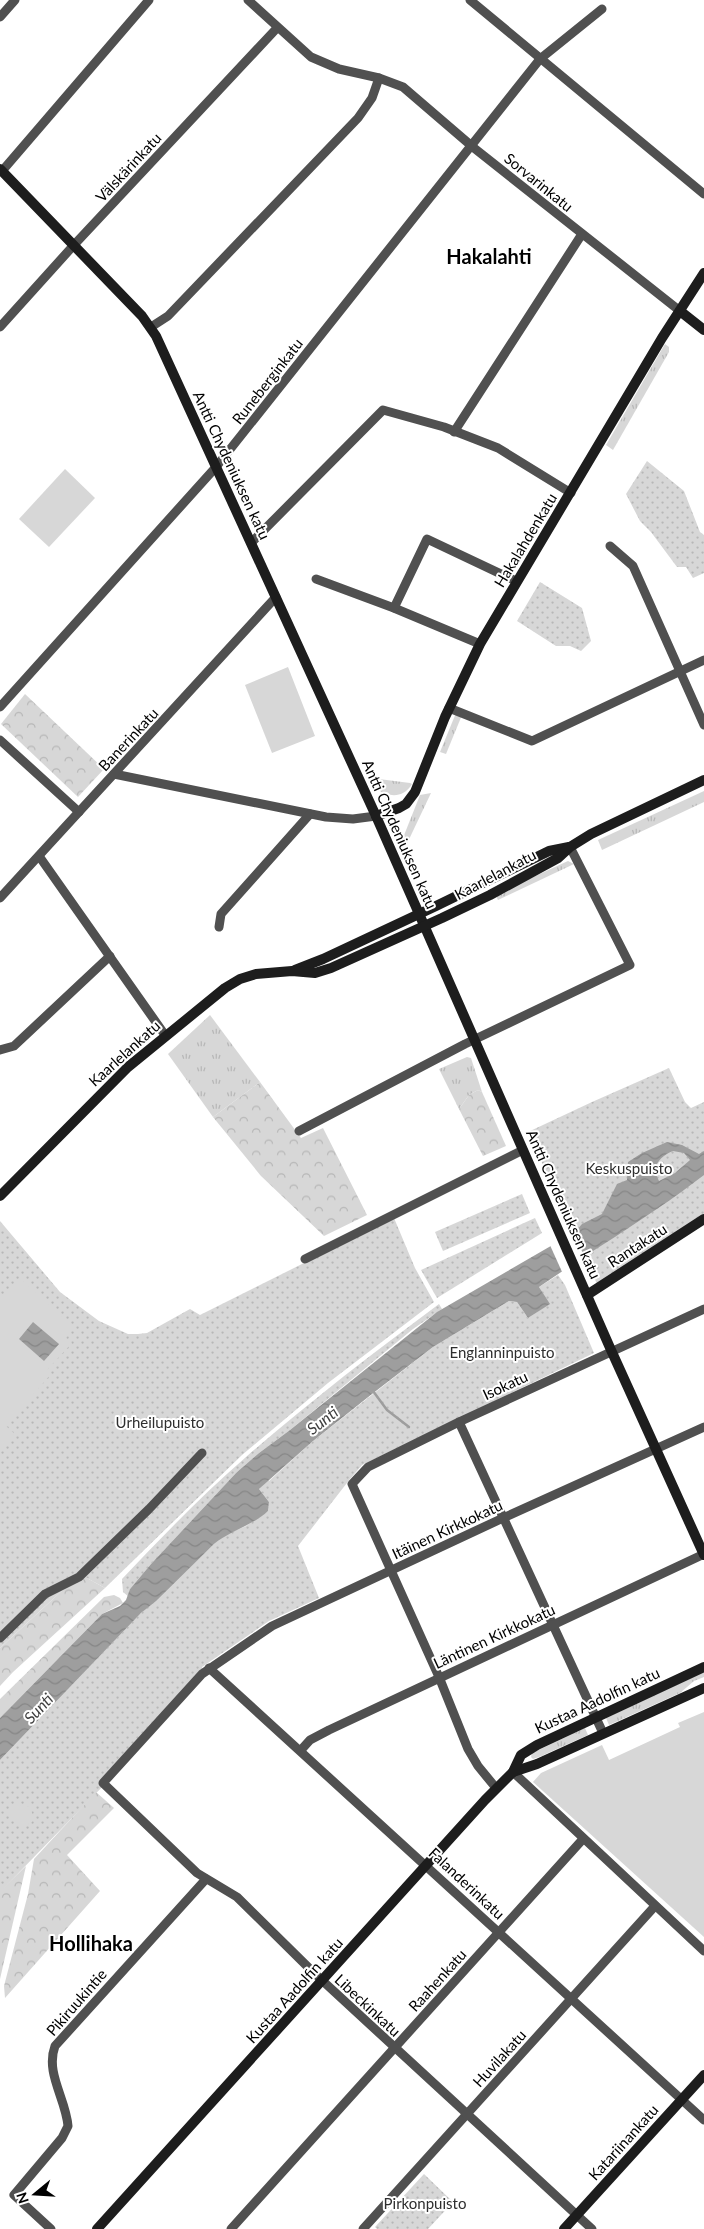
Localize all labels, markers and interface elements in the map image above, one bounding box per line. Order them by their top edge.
street label: Välskärinkatu [91,129,165,205]
street label: Sorvarinkatu [501,149,577,215]
district label: Hakalahti [446,244,532,268]
street label: Runeberginkatu [228,335,306,427]
street label: Antti Chydeniuksen katu [190,388,274,542]
street label: Hakalahdenkatu [490,490,560,590]
street label: Banerinkatu [94,704,162,774]
street label: Antti Chydeniuksen katu [359,757,441,911]
street label: Kaarlelankatu [451,845,539,903]
street label: Kaarlelankatu [85,1016,163,1090]
street label: Antti Chydeniuksen katu [523,1127,605,1281]
park label: Keskuspuisto [586,1159,672,1177]
street label: Rantakatu [604,1219,670,1271]
park label: Englanninpuisto [449,1343,555,1361]
street label: Isokatu [480,1367,530,1403]
water label: Sunti [303,1402,342,1438]
park label: Urheilupuisto [116,1413,204,1431]
street label: Itäinen Kirkkokatu [389,1495,505,1563]
street label: Läntinen Kirkkokatu [430,1600,558,1672]
street label: Kustaa Aadolfin katu [532,1663,662,1737]
water label: Sunti [19,1688,57,1727]
street label: Falanderinkatu [425,1843,509,1923]
district label: Hollihaka [49,1931,133,1955]
street label: Kustaa Aadolfin katu [242,1934,346,2046]
street label: Raahenkatu [404,1945,470,2015]
street label: Pikiruukintie [42,1965,110,2039]
street label: Libeckinkatu [331,1970,405,2040]
street label: Huvilakatu [469,2026,529,2090]
street label: Katariinankatu [584,2100,662,2184]
north arrow [10,2169,60,2219]
text: N [12,2190,32,2206]
park label: Pirkonpuisto [384,2194,466,2212]

